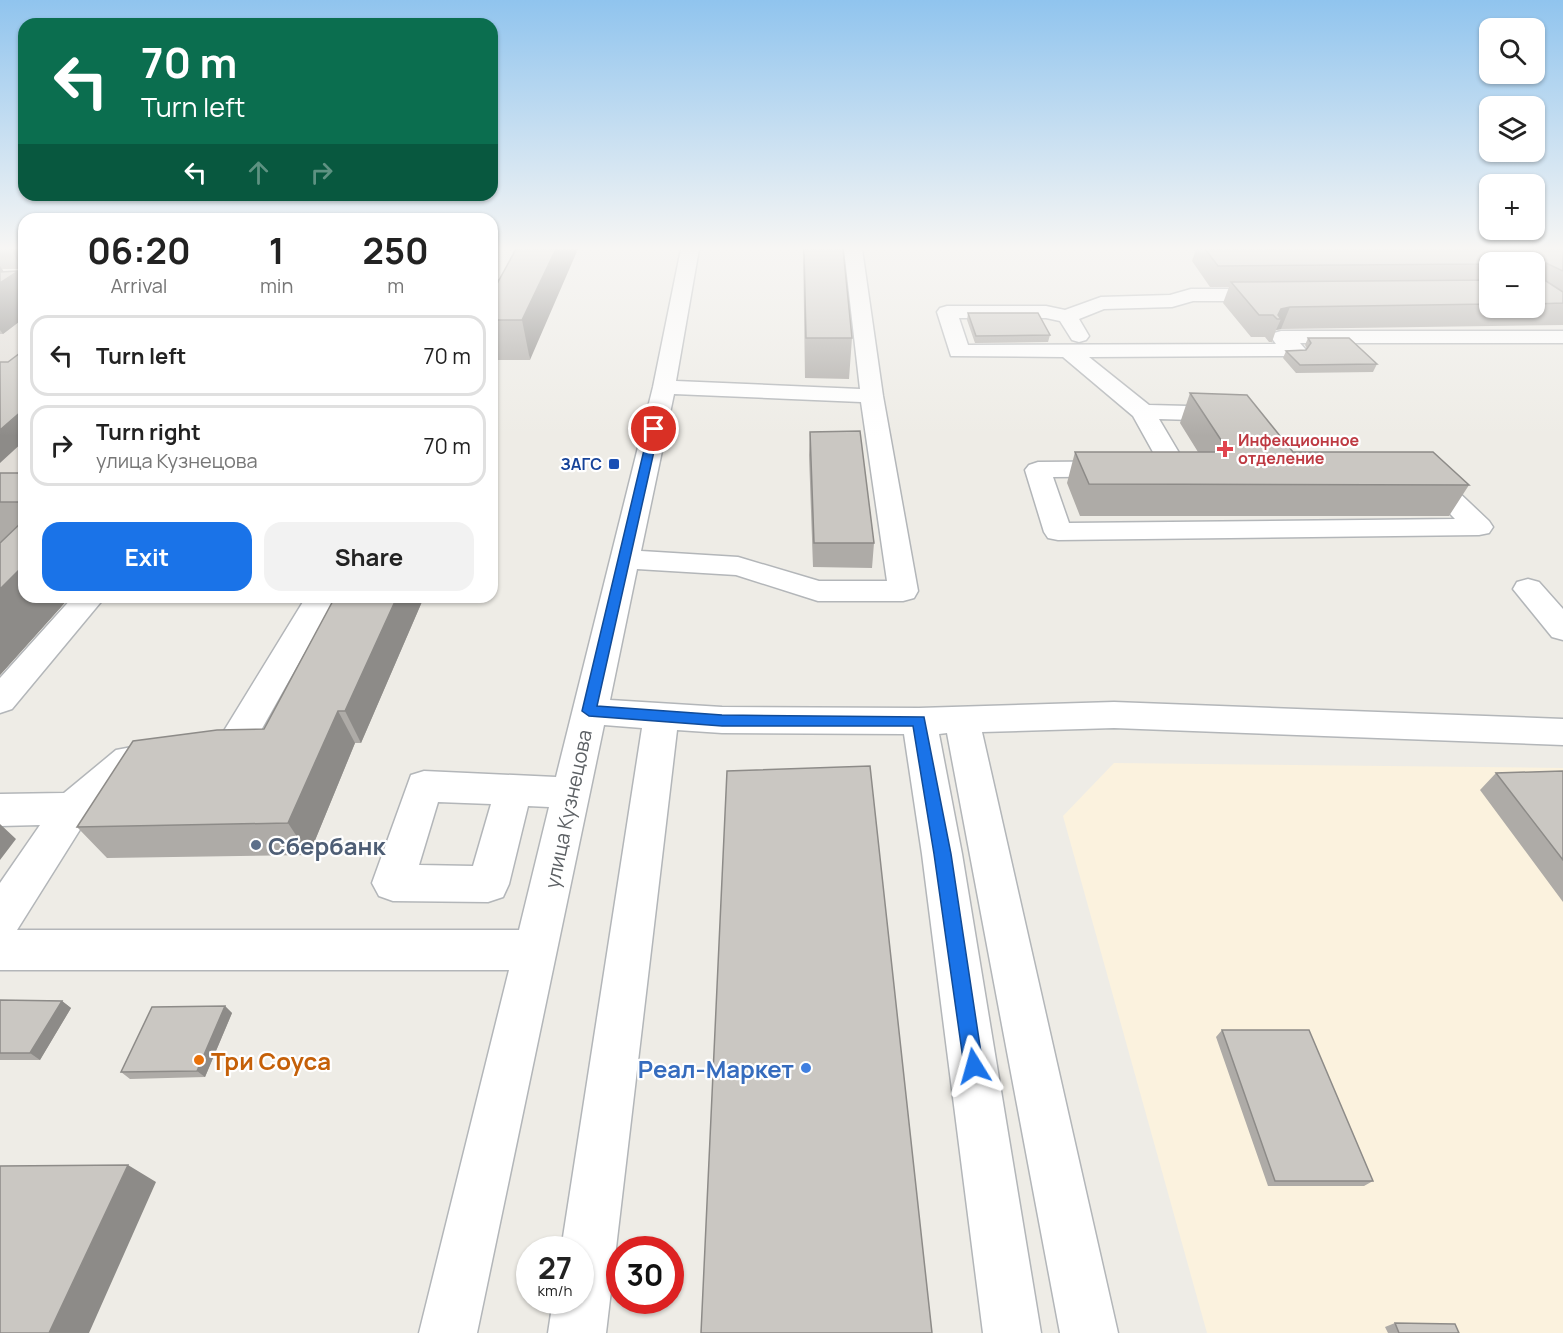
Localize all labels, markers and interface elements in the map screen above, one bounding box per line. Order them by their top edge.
map controls [1479,18,1545,318]
button: search [1479,18,1545,84]
text: 70 m [141,33,237,91]
icon: left [42,42,120,120]
text: Turn left [141,88,245,125]
button: layers [1479,96,1545,162]
icon: left [179,156,212,189]
icon: ahead [242,156,275,189]
icon: right [305,156,338,189]
button: + [1479,174,1545,240]
text: 06:20 [87,226,191,275]
text: 1 [269,226,285,275]
text: 250 [363,226,429,275]
button: − [1479,252,1545,318]
text: Arrival [110,272,167,299]
text: min [260,272,293,299]
text: m [387,272,404,299]
icon: left [45,339,78,372]
text: Turn left [96,341,186,371]
text: 70 m [423,341,471,371]
pin [628,403,679,454]
icon: arrive [637,412,670,445]
text: Turn right [96,417,201,447]
icon: right [45,429,78,462]
place label: Инфекционное отделение [1238,429,1360,469]
text: 70 m [423,431,471,461]
marker: Инфекционное отделение [1216,440,1234,458]
text: улица Кузнецова [96,447,258,474]
place label: ЗАГС [560,453,602,475]
marker: ЗАГС [607,457,621,471]
button: Exit [42,522,252,591]
button: Share [264,522,474,591]
street label: улица Кузнецова [538,727,598,891]
place label: Сбербанк [268,829,386,862]
marker: Сбербанк [249,838,263,852]
position arrow [942,1034,1006,1098]
place label: Три Соуса [211,1044,331,1077]
place label: Реал-Маркет [638,1052,794,1085]
marker: Три Соуса [192,1053,206,1067]
marker: Реал-Маркет [799,1061,813,1075]
speed limit sign: 30 [606,1236,684,1314]
text: 27 [538,1247,572,1288]
text: km/h [538,1280,572,1301]

